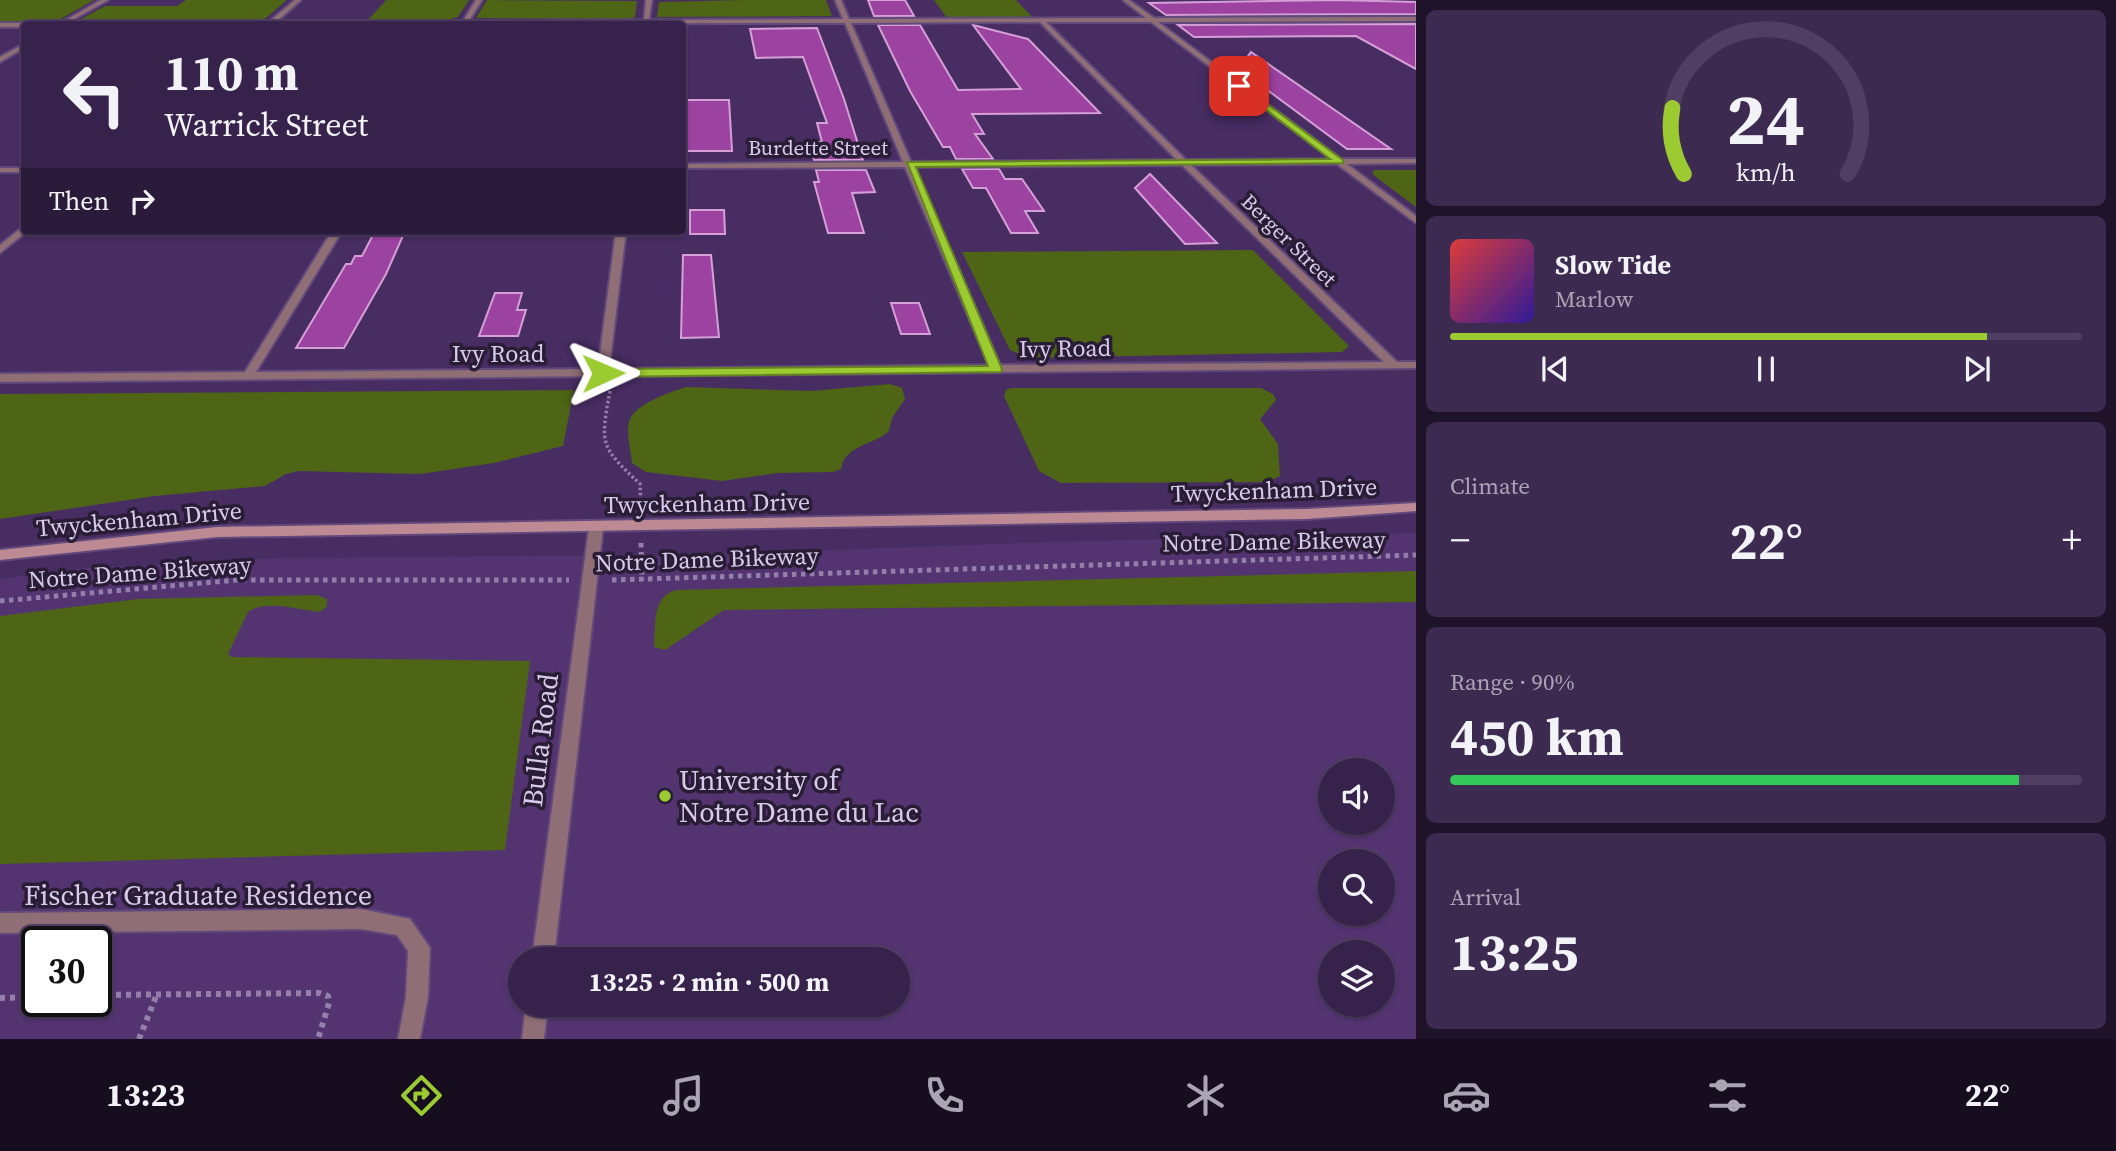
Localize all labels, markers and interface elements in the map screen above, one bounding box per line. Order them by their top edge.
text: 110 m [164,39,299,106]
icon: left [49,49,140,140]
pin [1209,56,1269,116]
icon: arrive [1220,67,1258,105]
text: 24 [1727,69,1805,168]
text: Warrick Street [164,103,368,147]
street label: Burdette Street [748,133,888,162]
text: km/h [1736,155,1796,189]
icon: right [123,182,161,220]
text: Then [49,183,109,219]
street label: Berger Street [1235,187,1343,293]
text: Slow Tide [1555,247,1671,283]
text: Marlow [1555,283,1633,315]
street label: Ivy Road [1018,331,1112,365]
position arrow [566,336,640,410]
street label: Ivy Road [452,337,545,370]
icon: previous [1536,350,1574,388]
icon: pause [1747,350,1785,388]
icon: next [1958,350,1996,388]
street label: Twyckenham Drive [1170,470,1378,510]
text: Climate [1450,470,1530,502]
street label: Twyckenham Drive [604,485,810,521]
street label: Twyckenham Drive [35,494,243,544]
text: 22° [1729,505,1803,576]
text: − [1450,514,1470,566]
text: + [2062,514,2082,566]
street label: Notre Dame Bikeway [1162,523,1387,559]
street label: Notre Dame Bikeway [595,539,820,579]
street label: Notre Dame Bikeway [27,548,253,596]
text: Range · 90% [1450,666,1575,698]
street label: Bulla Road [513,671,567,809]
text: 450 km [1450,701,1624,772]
map controls [1318,758,1395,1017]
button: sound [1318,758,1395,835]
place label: University of Notre Dame du Lac [679,761,919,831]
marker: University of Notre Dame du Lac [657,788,673,804]
button: search [1318,849,1395,926]
street label: Fischer Graduate Residence [24,876,372,914]
text: Arrival [1450,881,1521,913]
text: 13:25 [1450,916,1578,987]
speed limit sign: 30 [21,926,112,1017]
button: layers [1318,940,1395,1017]
text: 13:25 · 2 min · 500 m [589,964,829,1000]
icon: directions [397,1071,446,1120]
icon: music [659,1071,708,1120]
icon: phone [920,1071,969,1120]
icon: climate [1181,1071,1230,1120]
icon: car [1442,1071,1491,1120]
icon: filters [1703,1071,1752,1120]
text: 13:23 [106,1073,185,1117]
text: 22° [1965,1073,2010,1117]

